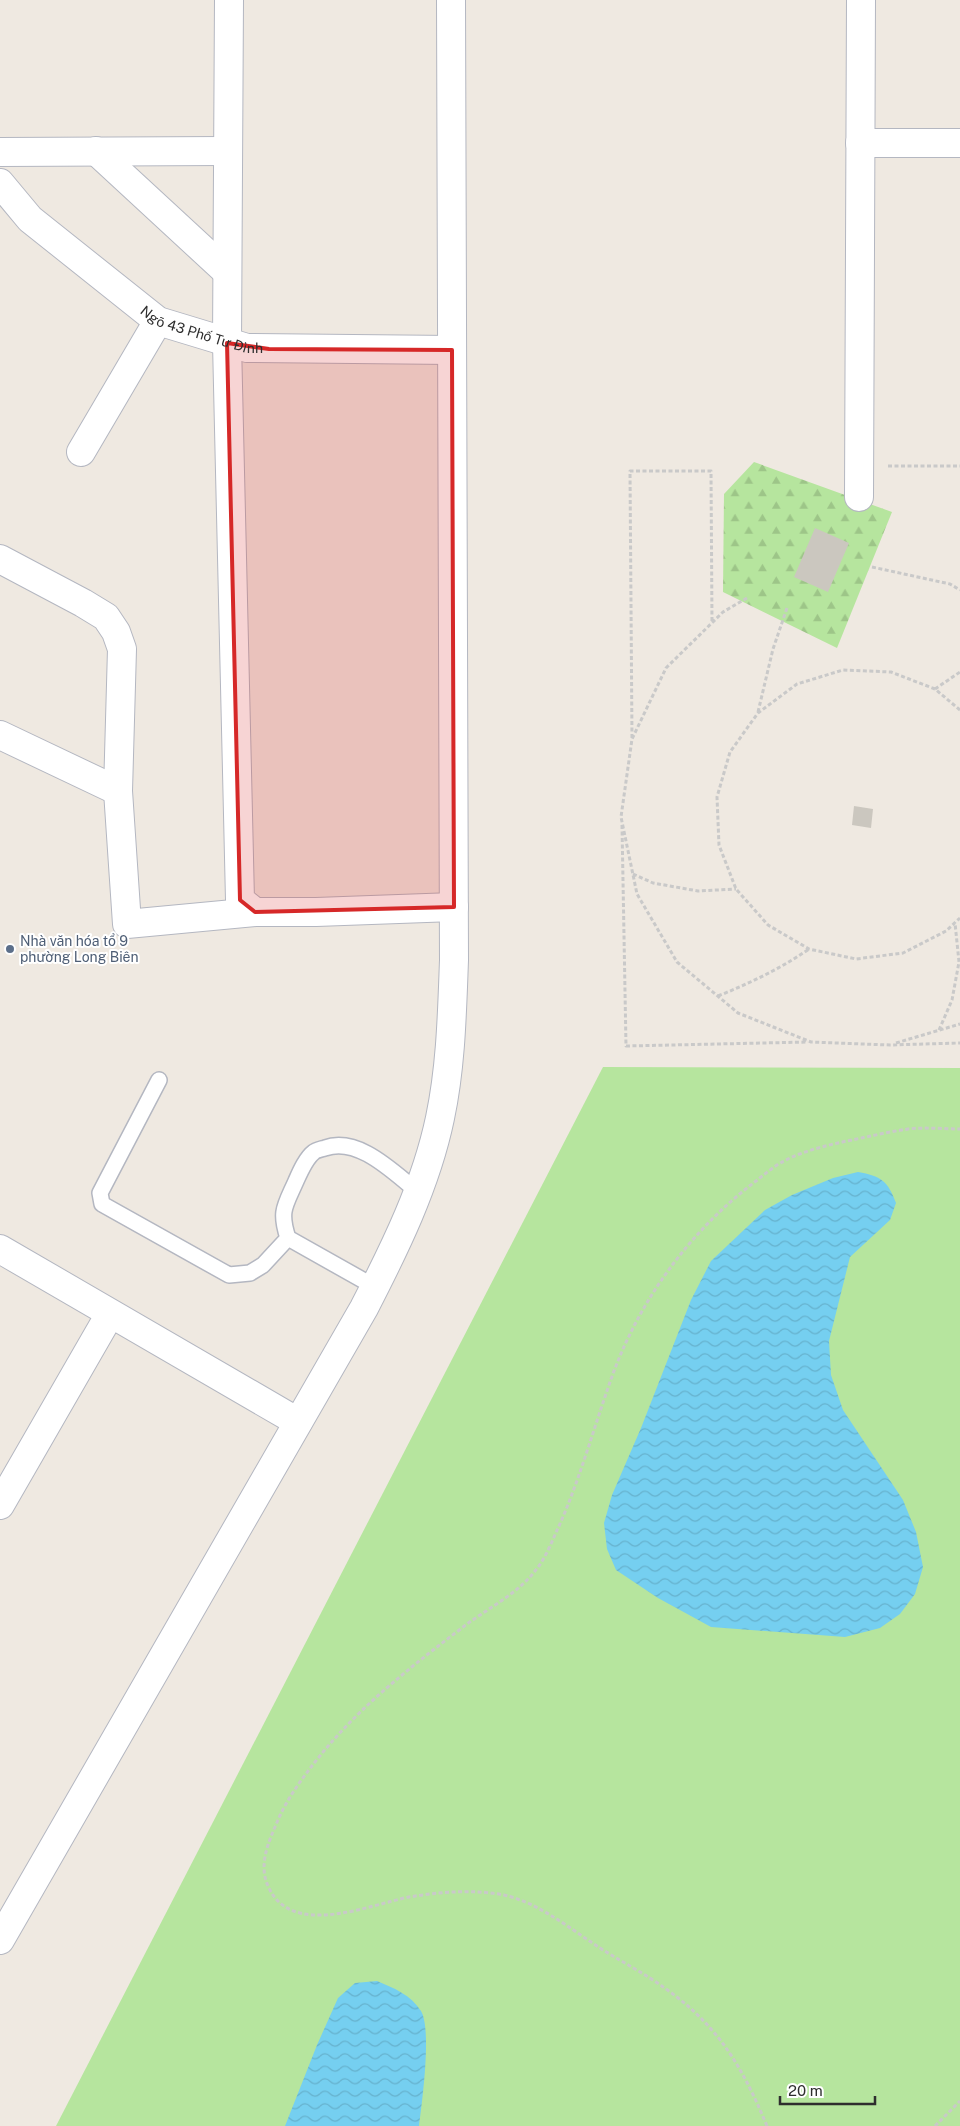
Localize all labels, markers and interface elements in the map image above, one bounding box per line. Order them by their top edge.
street label: Ngõ 43 Phố Tư Đình [137,302,263,356]
place label: Nhà văn hóa tổ 9 phường Long Biên [20,933,139,965]
marker: Nhà văn hóa tổ 9 phường Long Biên [4,943,16,955]
scale bar [780,2074,875,2106]
text: 20 m [788,2082,823,2099]

